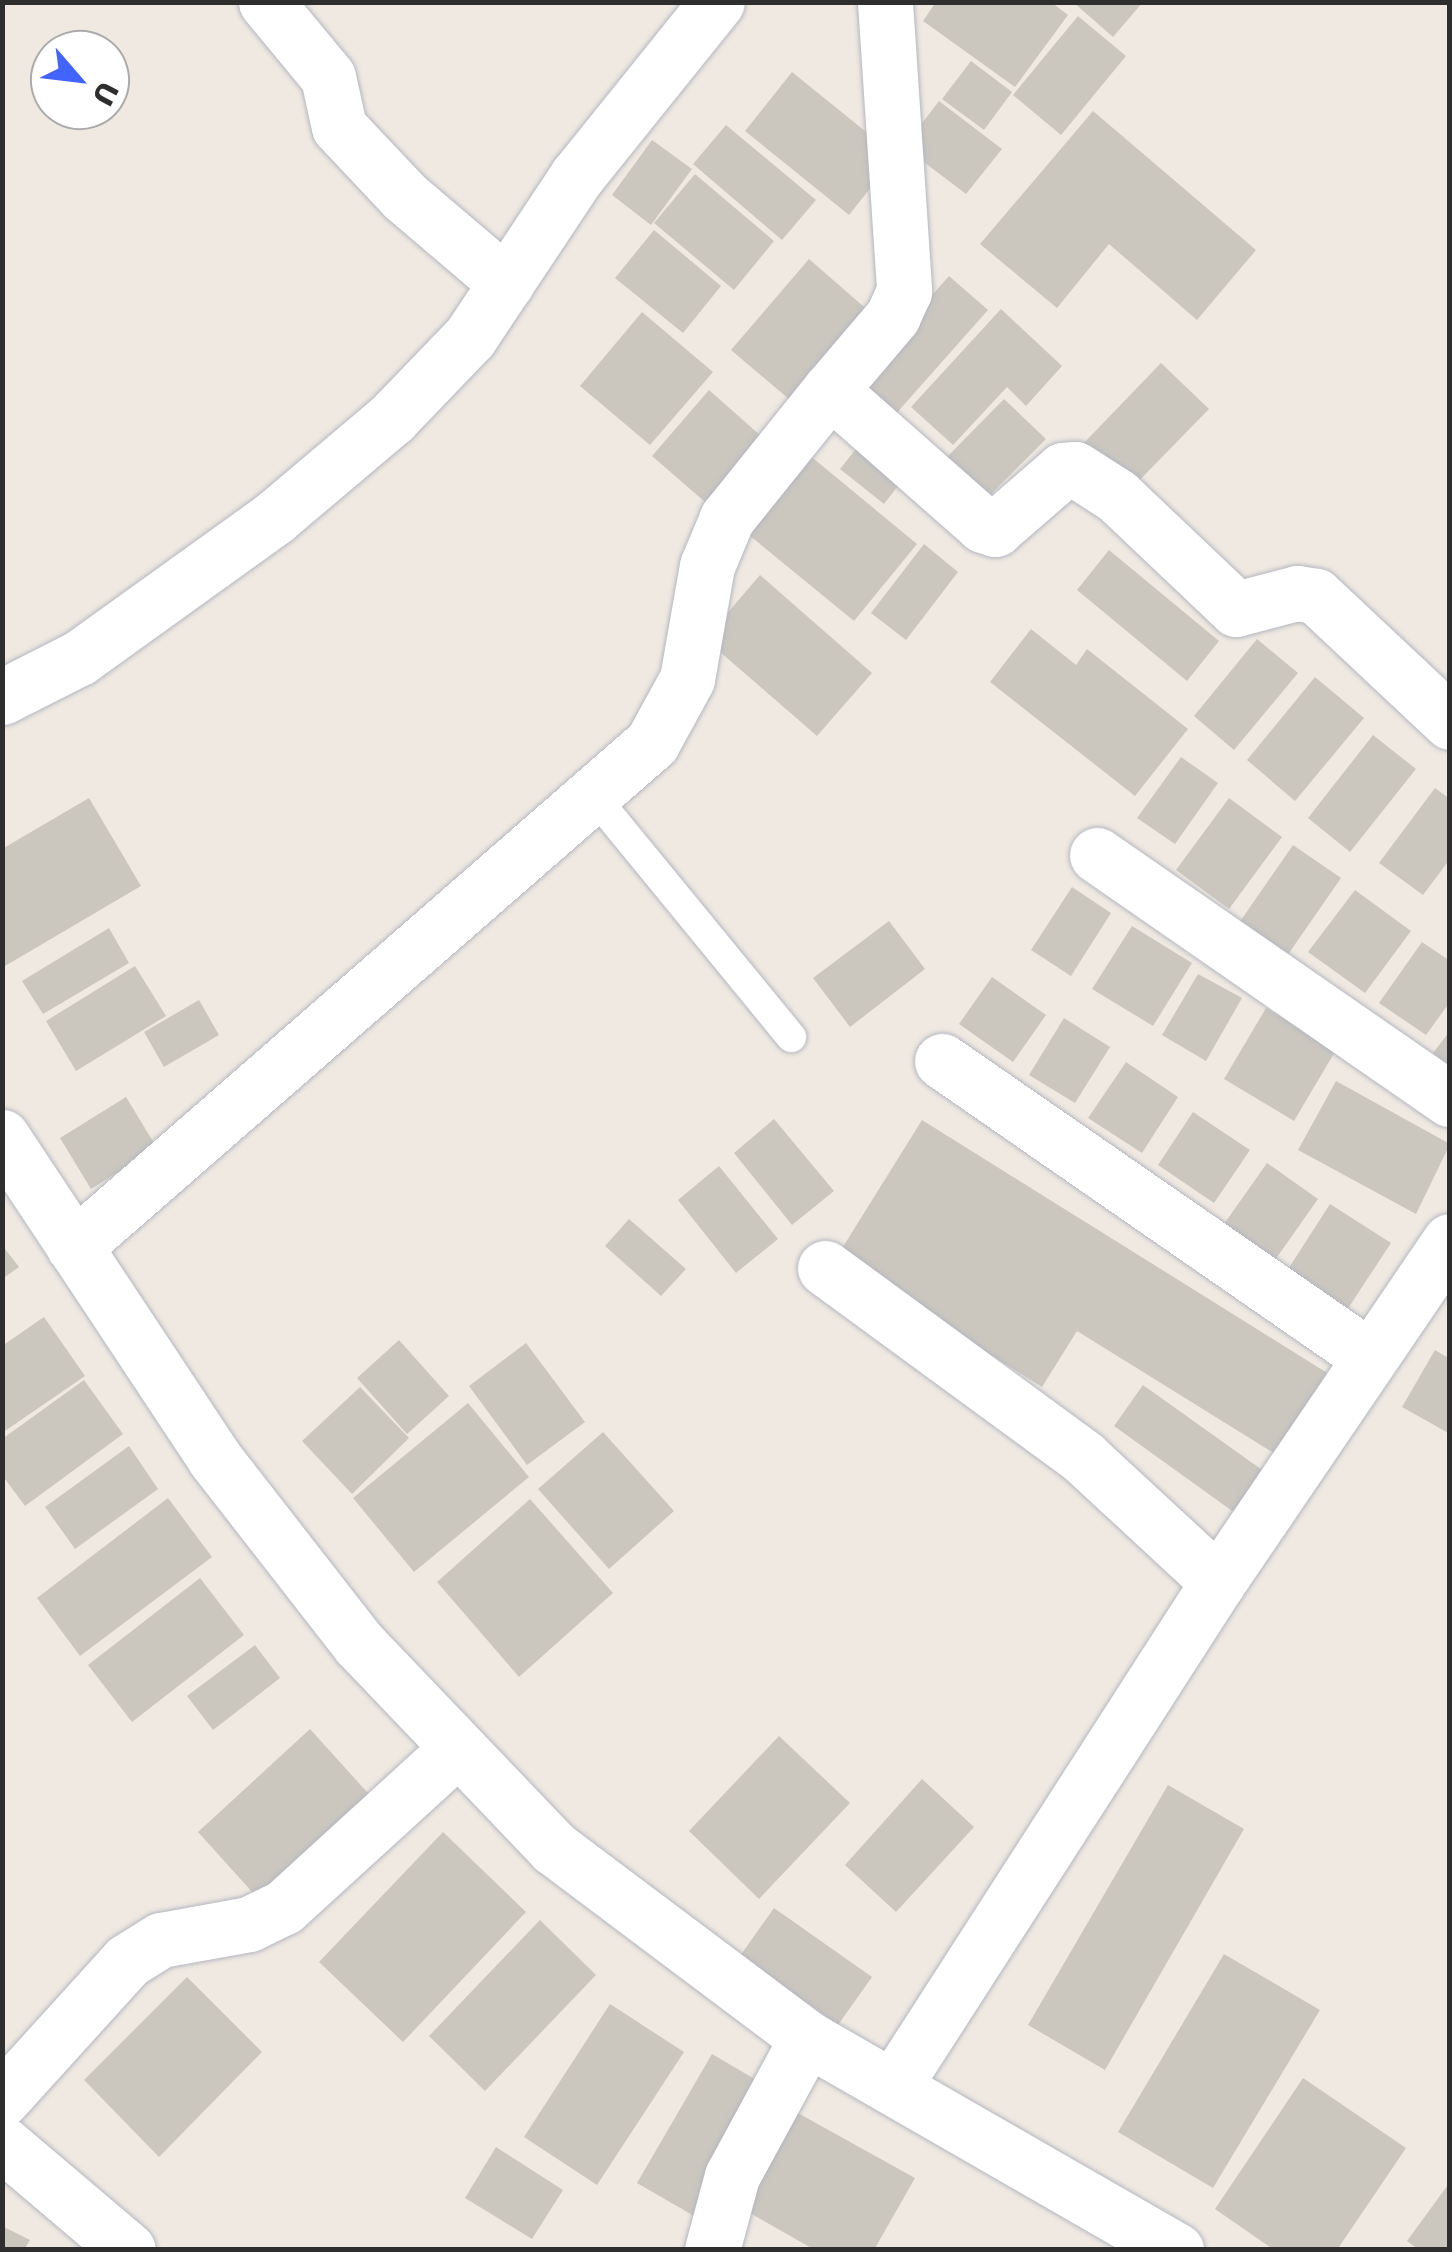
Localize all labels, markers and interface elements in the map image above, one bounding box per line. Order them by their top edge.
north arrow [30,30,130,130]
text: U [85,76,125,111]

